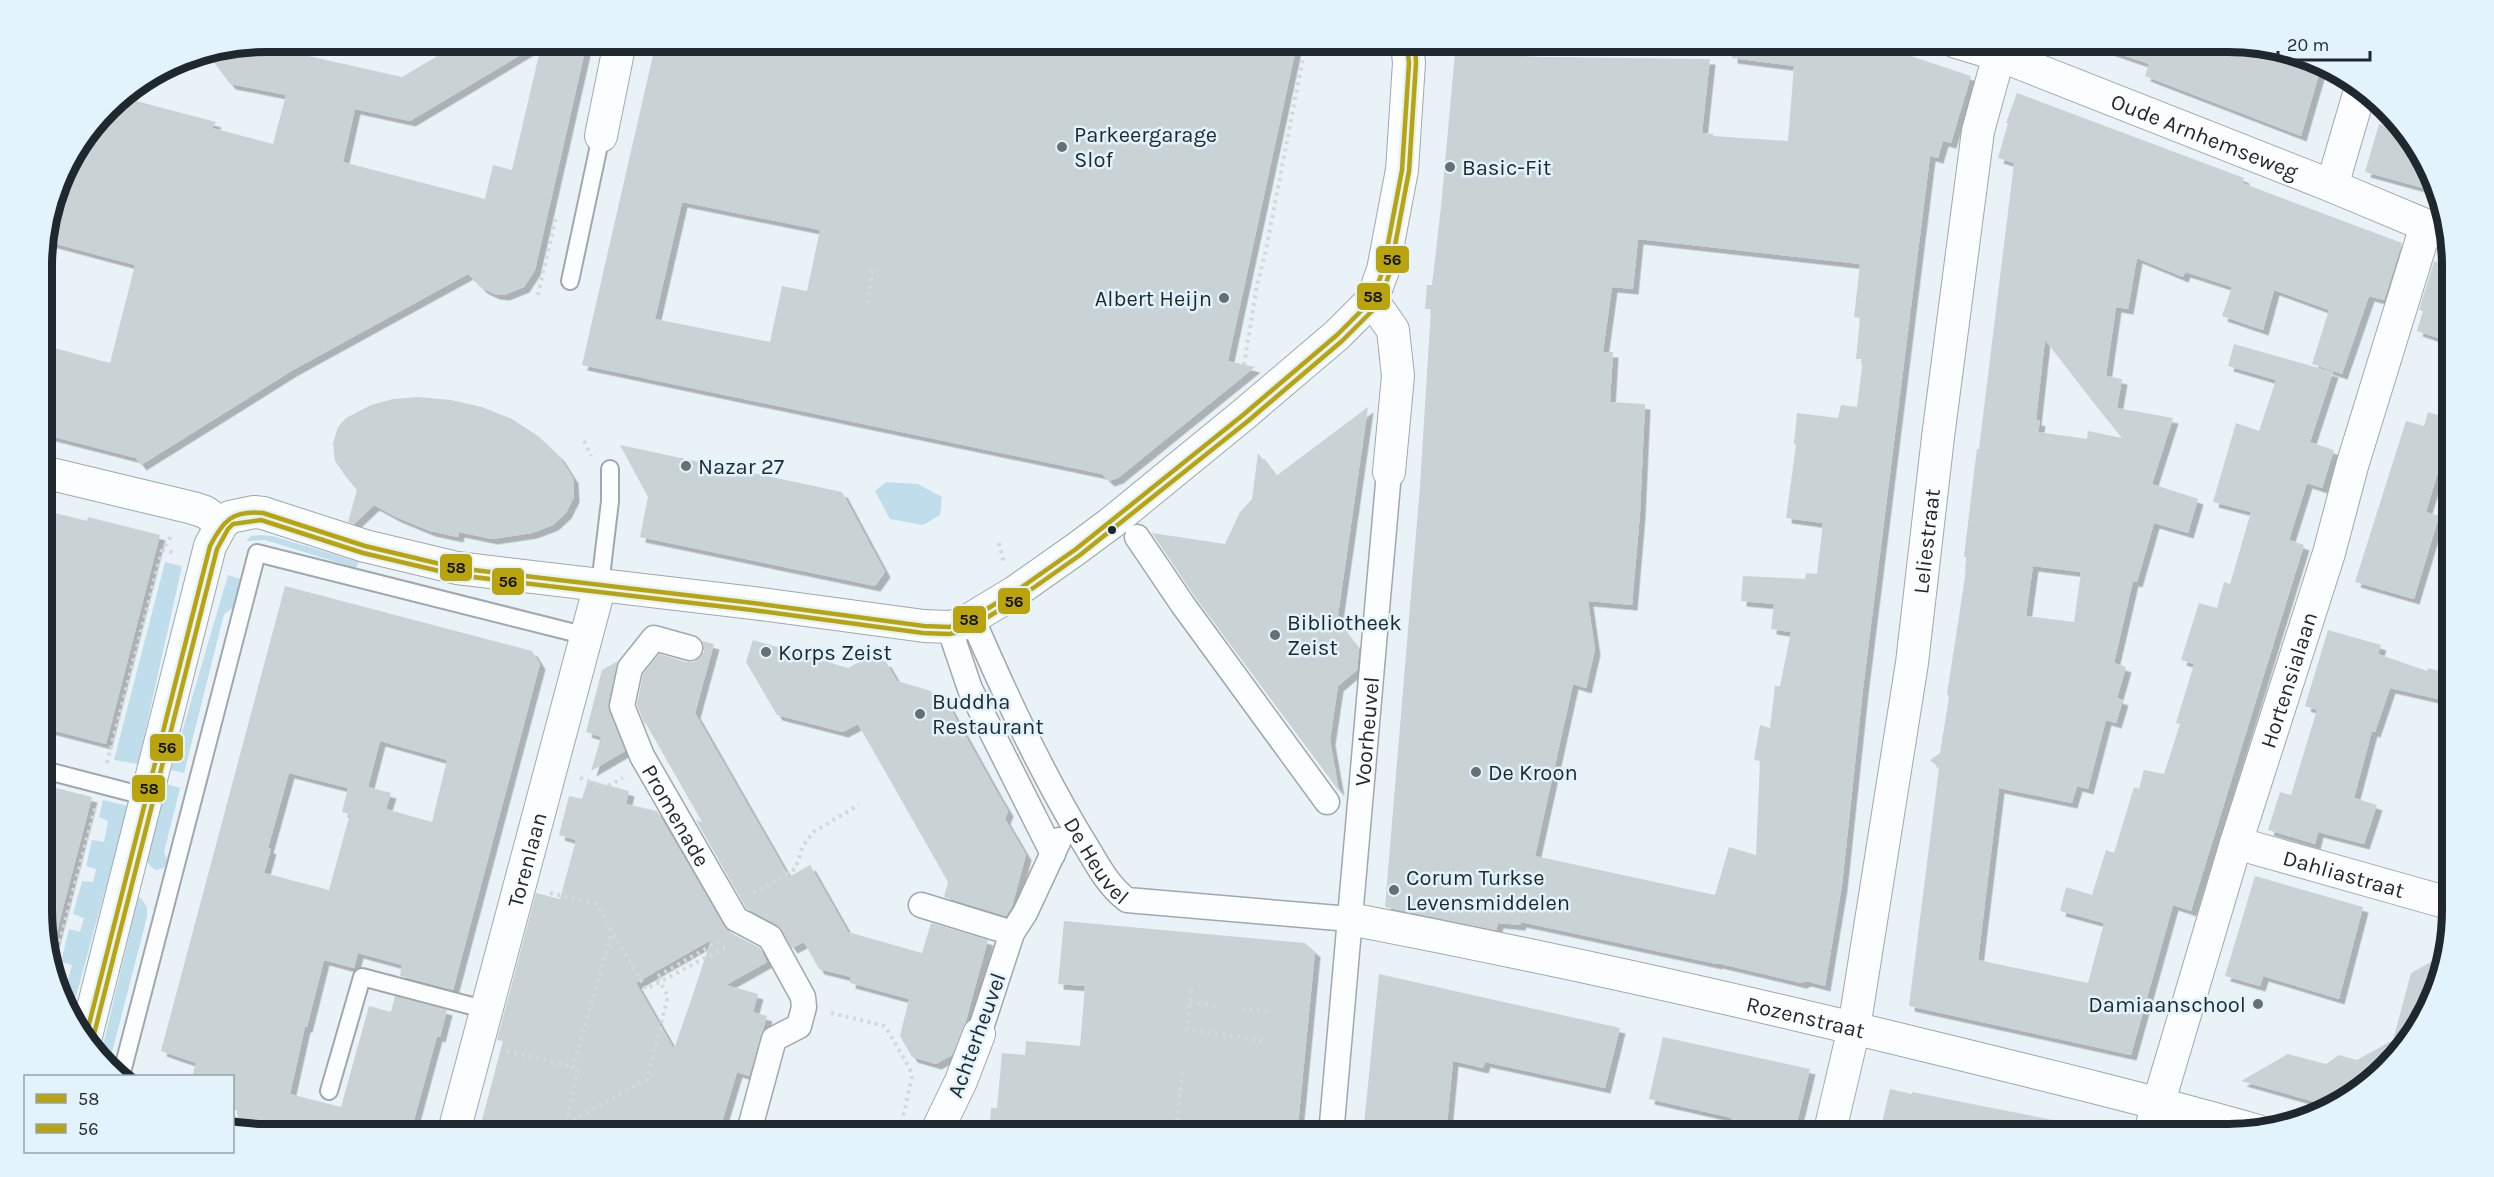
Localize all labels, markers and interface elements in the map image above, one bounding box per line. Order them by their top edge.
scale bar [2278,24,2370,62]
text: 20 m [2287,34,2329,56]
street label: Oude Arnhemseweg [2107,88,2302,186]
place label: Parkeergarage Slof [1074,122,1217,173]
marker: Parkeergarage Slof [1055,140,1069,154]
place label: Basic-Fit [1462,155,1551,181]
marker: Basic-Fit [1443,160,1457,174]
line badge: 56 [1375,245,1410,274]
text: 56 [1382,250,1402,269]
line badge: 58 [1356,282,1391,311]
place label: Albert Heijn [1095,286,1212,312]
text: 58 [1363,287,1383,306]
marker: Albert Heijn [1217,291,1231,305]
place label: Nazar 27 [698,454,784,480]
marker: Nazar 27 [679,459,693,473]
street label: Leliestraat [1908,487,1946,596]
unlabelled marker [1106,524,1118,536]
line badge: 58 [439,553,473,582]
text: 58 [446,558,466,577]
line badge: 56 [491,567,525,596]
text: 56 [498,572,518,591]
line badge: 56 [997,587,1031,615]
text: 56 [1004,592,1024,611]
line badge: 58 [952,605,987,634]
street label: Hortensialaan [2255,609,2323,752]
text: 58 [959,610,979,629]
place label: Bibliotheek Zeist [1287,610,1402,661]
marker: Bibliotheek Zeist [1268,628,1282,642]
place label: Korps Zeist [778,640,892,666]
marker: Korps Zeist [759,645,773,659]
street label: Voorheuvel [1350,676,1385,788]
place label: Buddha Restaurant [932,689,1044,740]
marker: Buddha Restaurant [913,707,927,721]
line badge: 56 [149,733,184,762]
text: 56 [157,738,177,757]
street label: Promenade [636,760,715,872]
place label: De Kroon [1488,760,1578,786]
marker: De Kroon [1469,765,1483,779]
line badge: 58 [131,774,166,803]
text: 58 [139,779,159,798]
street label: Torenlaan [502,809,553,910]
street label: De Heuvel [1058,813,1134,910]
street label: Dahliastraat [2280,845,2407,904]
place label: Corum Turkse Levensmiddelen [1406,865,1570,916]
marker: Corum Turkse Levensmiddelen [1387,883,1401,897]
street label: Achterheuvel [942,969,1012,1101]
street label: Rozenstraat [1744,991,1867,1044]
place label: Damiaanschool [2088,992,2246,1018]
marker: Damiaanschool [2251,997,2265,1011]
legend [24,1075,234,1153]
text: 58 [78,1088,99,1110]
text: 56 [78,1118,98,1140]

